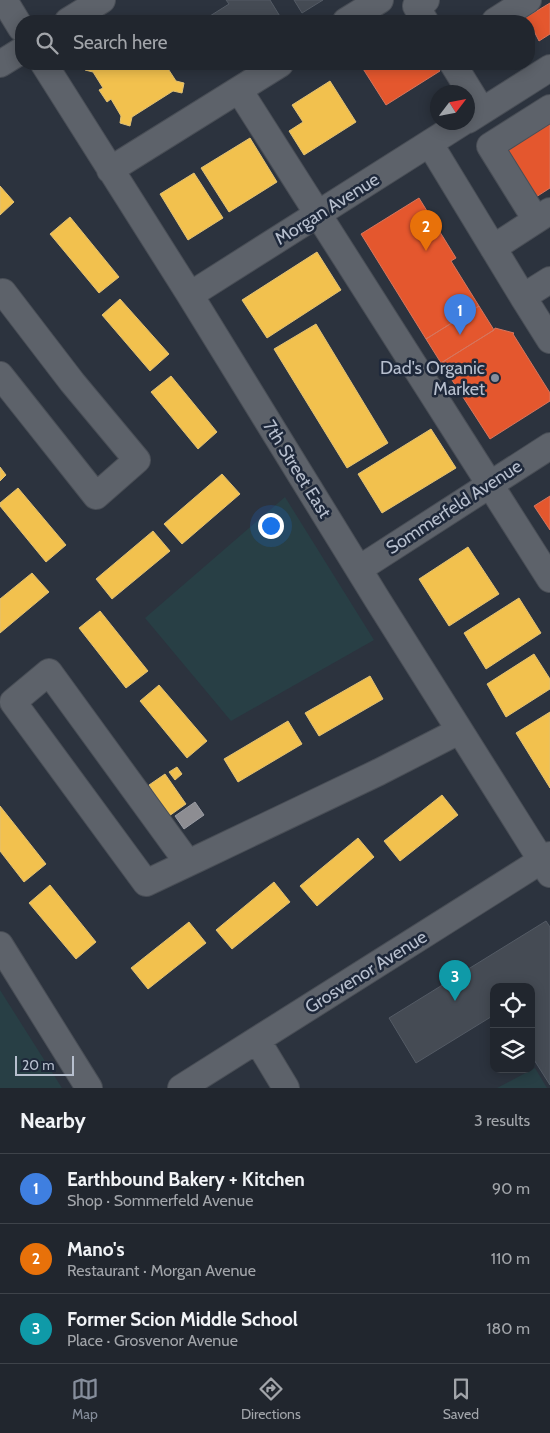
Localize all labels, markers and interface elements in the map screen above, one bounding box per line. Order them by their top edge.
search box [15,15,535,70]
icon: search [33,29,61,57]
text: Search here [73,31,167,54]
north arrow [430,85,475,130]
street label: Morgan Avenue [271,168,383,250]
pin: 2 [410,210,442,251]
pin: 1 [444,294,476,335]
place label: Dad's Organic Market [380,357,485,400]
marker: Dad's Organic Market [489,372,501,384]
street label: 7th Street East [258,416,336,522]
street label: Sommerfeld Avenue [382,455,526,559]
your location [258,513,284,539]
street label: Grosvenor Avenue [301,926,431,1018]
pin: 3 [439,960,471,1001]
map controls [490,983,535,1073]
button: locate [490,983,535,1028]
button: layers [490,1028,535,1073]
scale bar [15,1053,74,1076]
text: 20 m [22,1056,55,1074]
text: Nearby [20,1108,86,1133]
text: 3 results [474,1111,530,1130]
text: Earthbound Bakery + Kitchen [67,1168,305,1191]
text: 1 [33,1179,39,1198]
text: 90 m [492,1179,530,1198]
text: Shop · Sommerfeld Avenue [67,1191,253,1210]
text: Mano's [67,1238,124,1261]
text: 2 [32,1249,40,1268]
text: 110 m [491,1249,530,1268]
text: Restaurant · Morgan Avenue [67,1261,256,1280]
text: Former Scion Middle School [67,1308,298,1331]
text: 3 [32,1319,40,1338]
text: 180 m [486,1319,530,1338]
text: Place · Grosvenor Avenue [67,1331,238,1350]
tab: Map [71,1375,99,1423]
tab: Directions [241,1375,301,1423]
tab: Saved [443,1375,479,1423]

